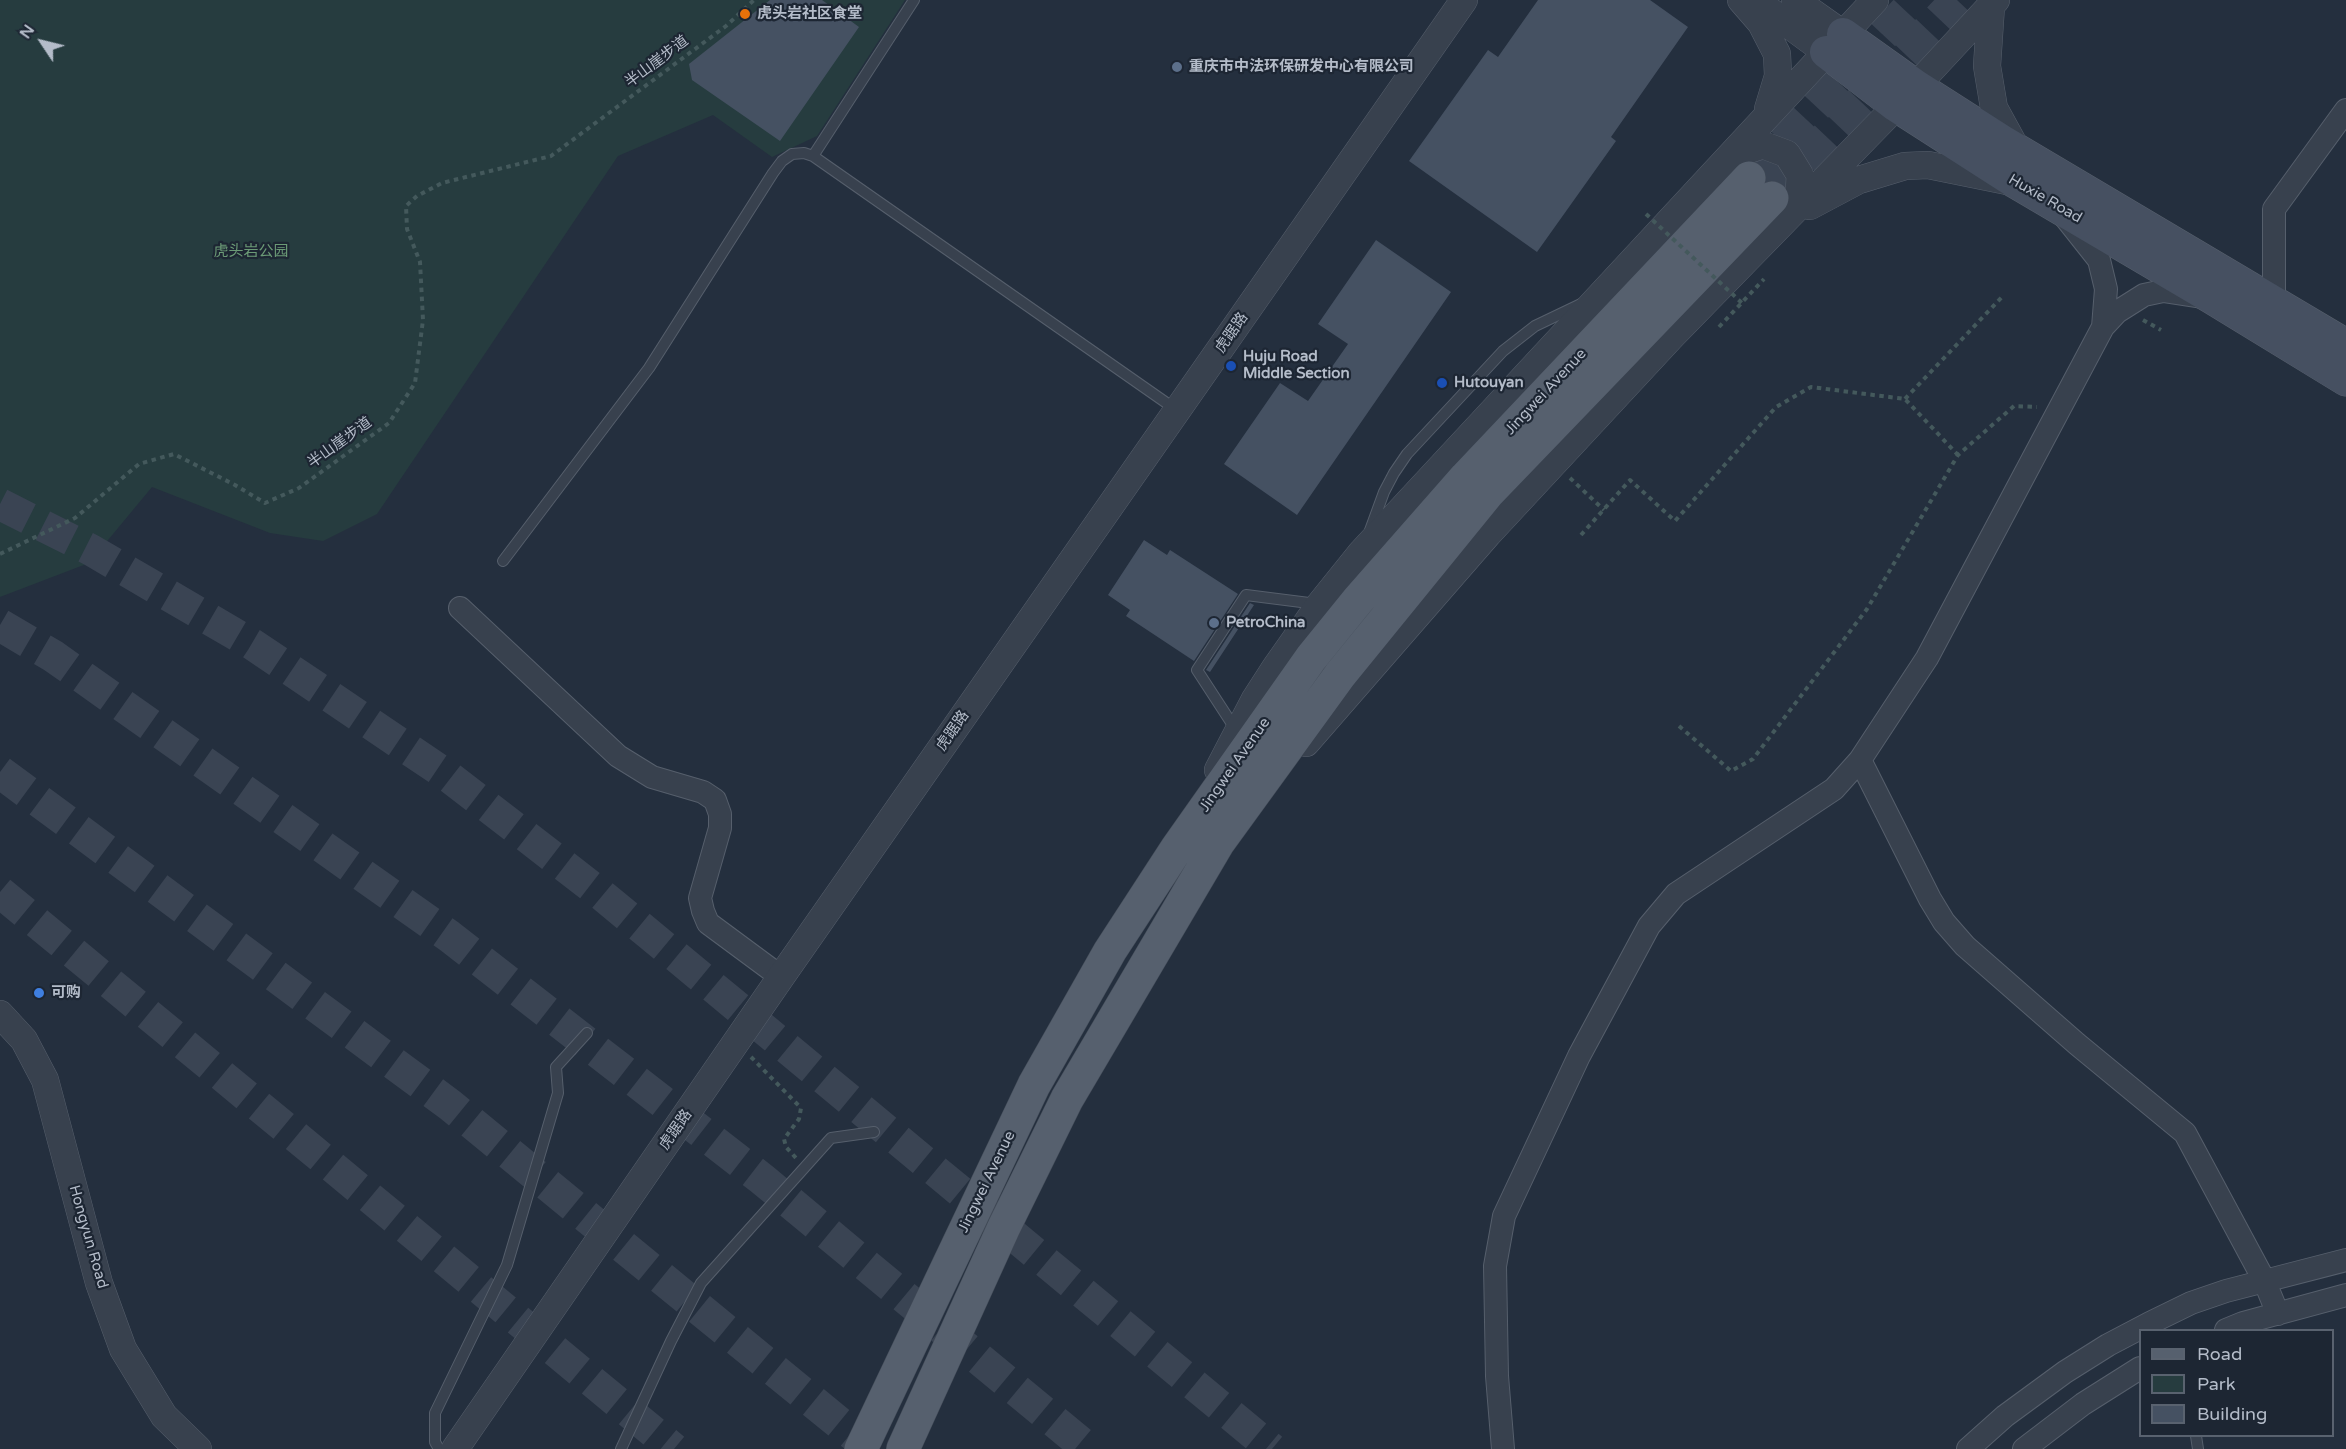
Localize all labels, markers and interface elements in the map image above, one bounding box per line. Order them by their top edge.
place label: 虎头岩社区食堂 [757,5,862,23]
marker: 虎头岩社区食堂 [738,7,752,21]
north arrow [12,12,72,72]
text: N [15,21,39,43]
street label: 半山崖步道 [622,32,692,92]
place label: 重庆市中法环保研发中心有限公司 [1189,58,1414,76]
marker: 重庆市中法环保研发中心有限公司 [1170,60,1184,74]
street label: Huxie Road [2005,171,2085,227]
park label: 虎头岩公园 [214,243,288,261]
street label: 虎踞路 [1212,309,1252,357]
street label: Jingwei Avenue [1502,345,1590,439]
place label: Huju Road Middle Section [1243,348,1350,383]
marker: Huju Road Middle Section [1224,359,1238,373]
place label: Hutouyan [1454,374,1524,392]
marker: Hutouyan [1435,376,1449,390]
street label: 半山崖步道 [304,414,376,472]
place label: PetroChina [1226,614,1305,632]
marker: PetroChina [1207,616,1221,630]
street label: 虎踞路 [933,707,973,755]
street label: Jingwei Avenue [1196,714,1274,816]
place label: 可购 [51,984,81,1002]
marker: 可购 [32,986,46,1000]
street label: 虎踞路 [656,1106,696,1154]
street label: Jingwei Avenue [955,1128,1019,1236]
street label: Hongyun Road [65,1183,111,1291]
legend [2139,1329,2334,1437]
text: Road [2197,1343,2242,1365]
text: Park [2197,1373,2235,1395]
text: Building [2197,1403,2267,1425]

